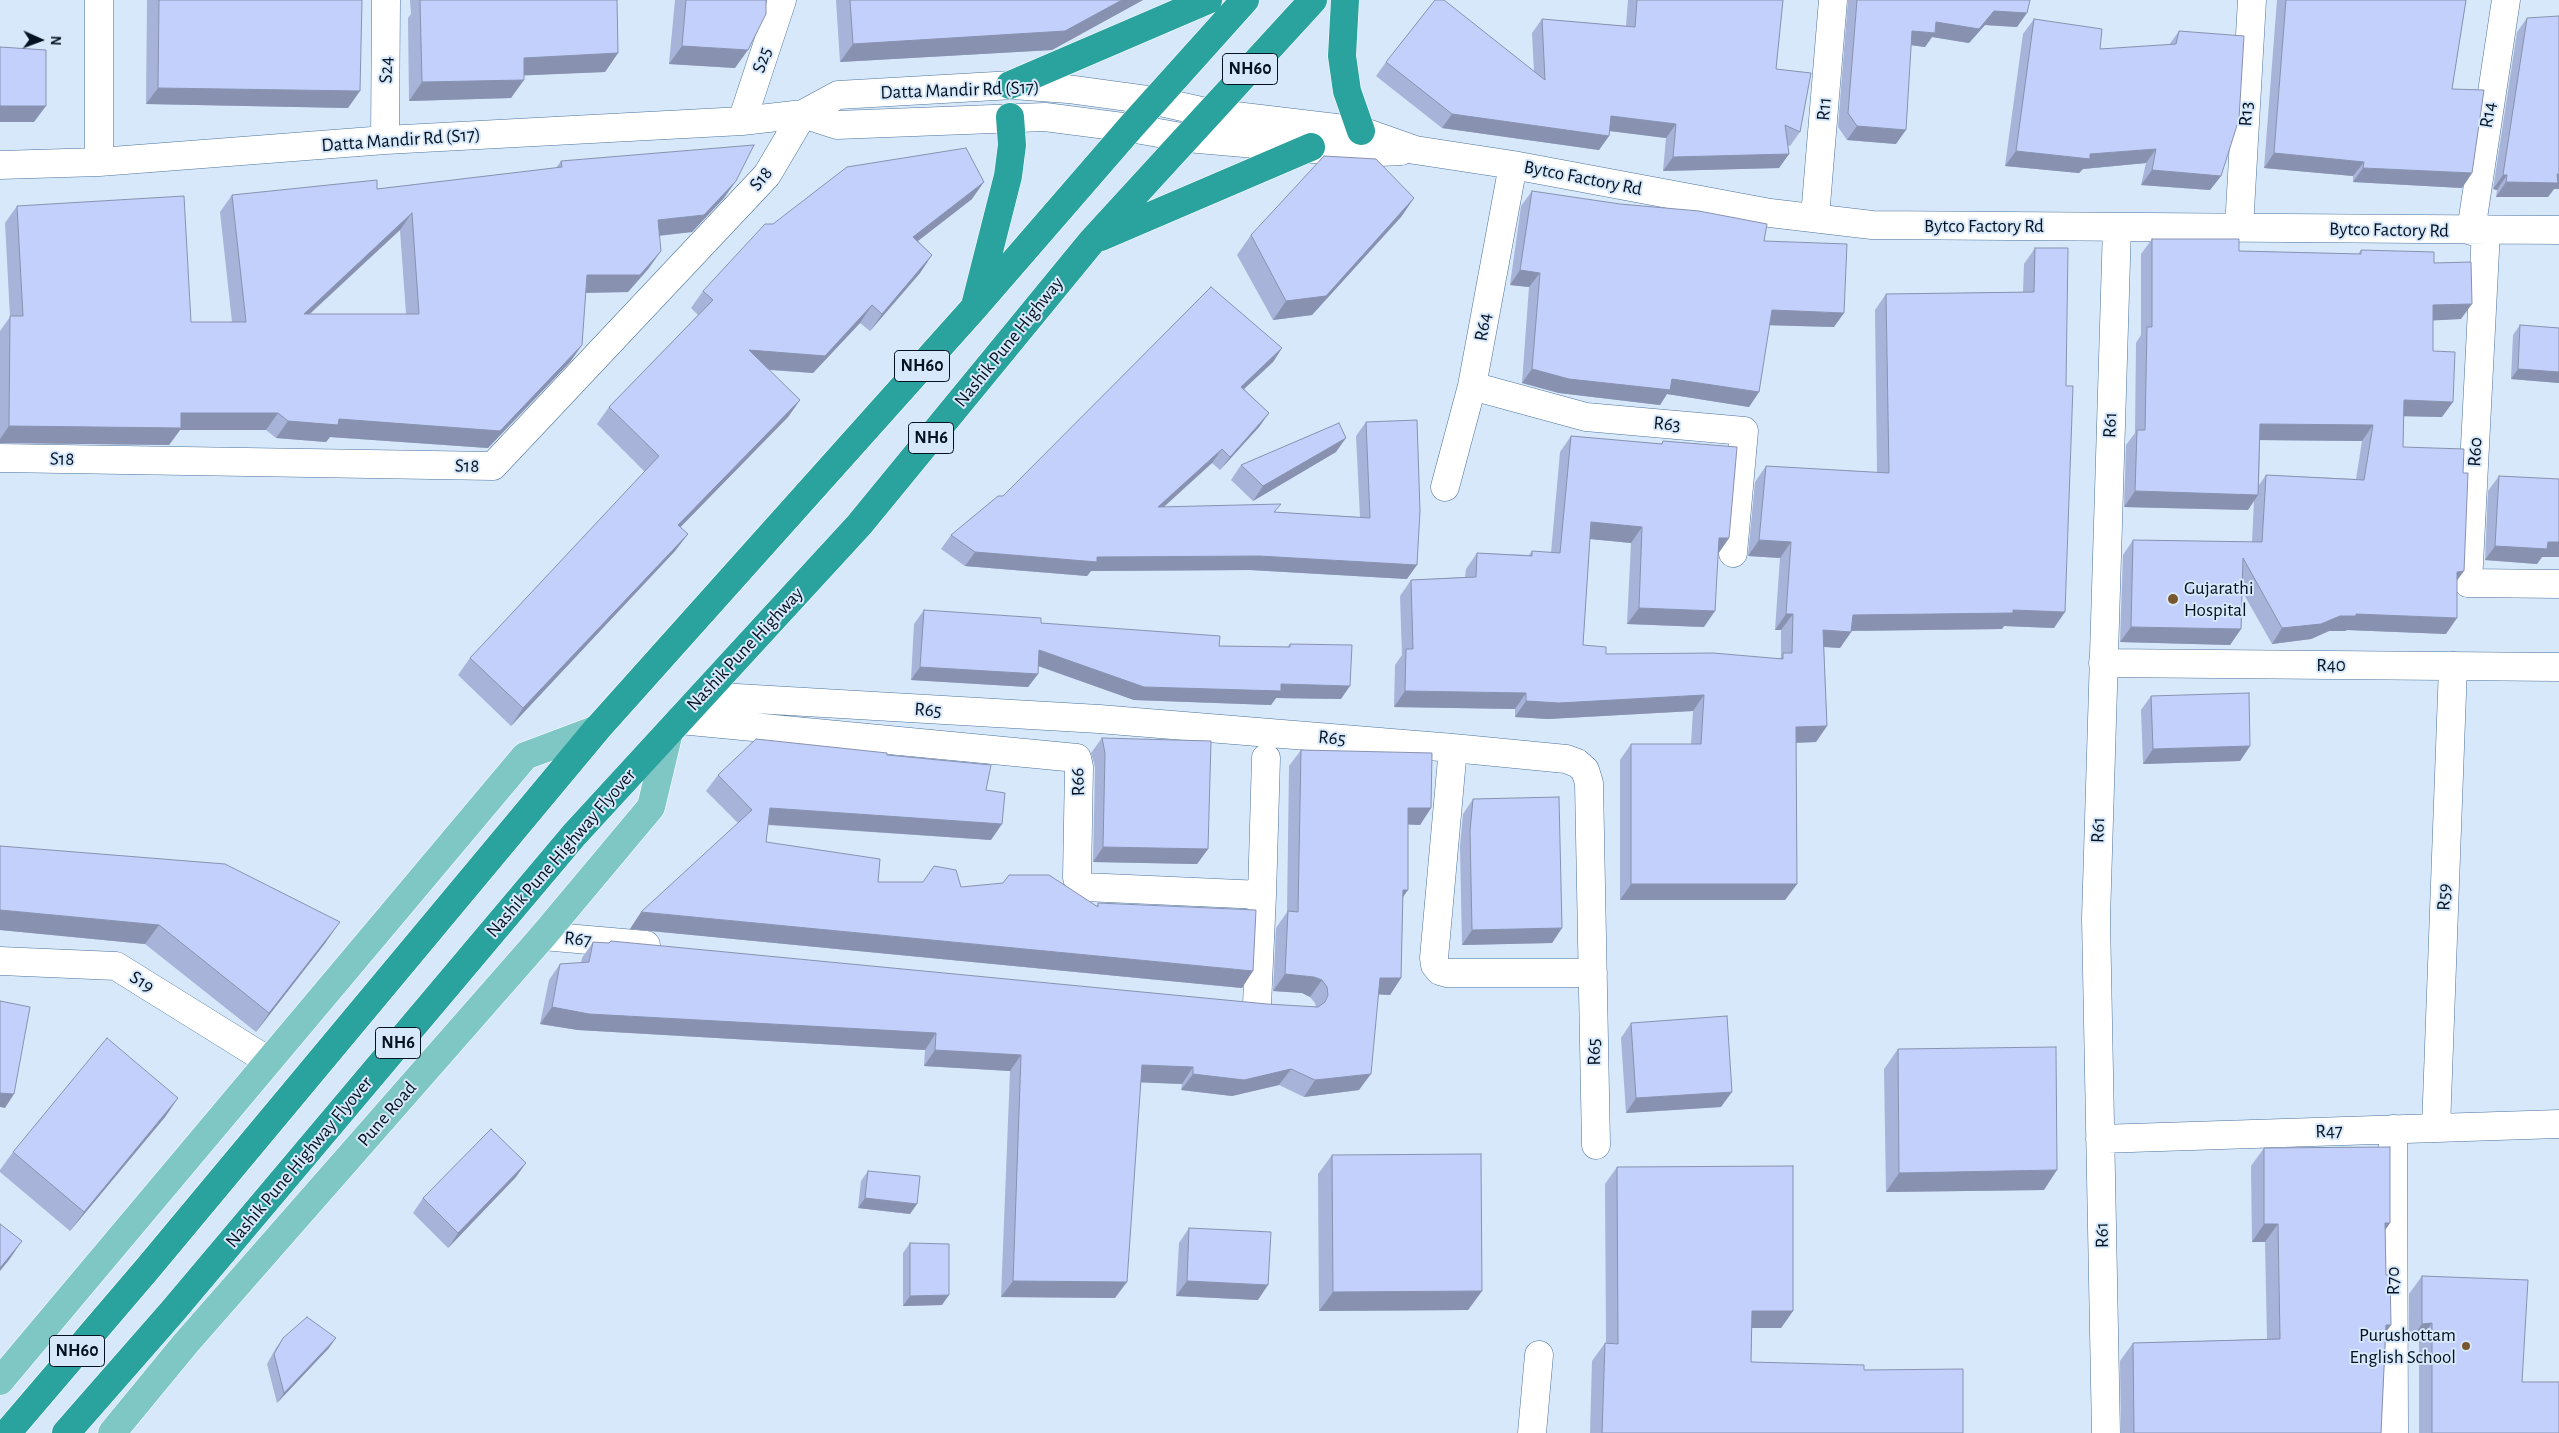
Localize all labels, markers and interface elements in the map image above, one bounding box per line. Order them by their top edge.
north arrow [15,15,65,65]
text: N [48,35,62,46]
street label: S25 [747,44,777,76]
road number: NH60 [1222,54,1278,85]
street label: S24 [374,56,398,84]
street label: Datta Mandir Rd (S17) [880,76,1040,104]
street label: R11 [1812,96,1836,122]
street label: R14 [2475,100,2501,130]
street label: R13 [2234,101,2258,127]
street label: Datta Mandir Rd (S17) [321,123,481,157]
street label: Bytco Factory Rd [1522,155,1644,201]
street label: S18 [744,162,778,196]
street label: Bytco Factory Rd [1924,215,2044,237]
street label: Bytco Factory Rd [2329,218,2449,242]
street label: Nashik Pune Highway [949,272,1069,412]
street label: R64 [1469,311,1497,343]
road number: NH60 [894,351,950,382]
street label: R63 [1652,411,1682,437]
street label: R61 [2098,412,2122,438]
road number: NH6 [908,422,954,453]
street label: R60 [2463,437,2487,467]
street label: S18 [50,447,74,471]
street label: S18 [455,454,479,478]
place label: Gujarathi Hospital [2184,577,2254,621]
street label: Nashik Pune Highway [682,582,808,716]
marker: Gujarathi Hospital [2166,592,2180,606]
street label: R40 [2316,654,2346,676]
street label: R65 [914,698,942,722]
street label: R65 [1317,725,1347,751]
street label: Nashik Pune Highway Flyover [481,764,641,942]
street label: R66 [1066,767,1090,797]
street label: R61 [2086,817,2110,843]
street label: R59 [2432,883,2456,911]
street label: R67 [563,926,593,952]
street label: S19 [126,966,158,998]
road number: NH6 [376,1028,420,1058]
street label: R65 [1582,1038,1606,1066]
street label: Nashik Pune Highway Flyover [221,1072,377,1252]
street label: Pune Road [353,1077,421,1151]
street label: R47 [2315,1119,2343,1143]
street label: R61 [2090,1222,2114,1248]
street label: R70 [2382,1267,2404,1295]
place label: Purushottam English School [2350,1324,2456,1368]
road number: NH60 [50,1335,104,1366]
marker: Purushottam English School [2460,1340,2472,1352]

